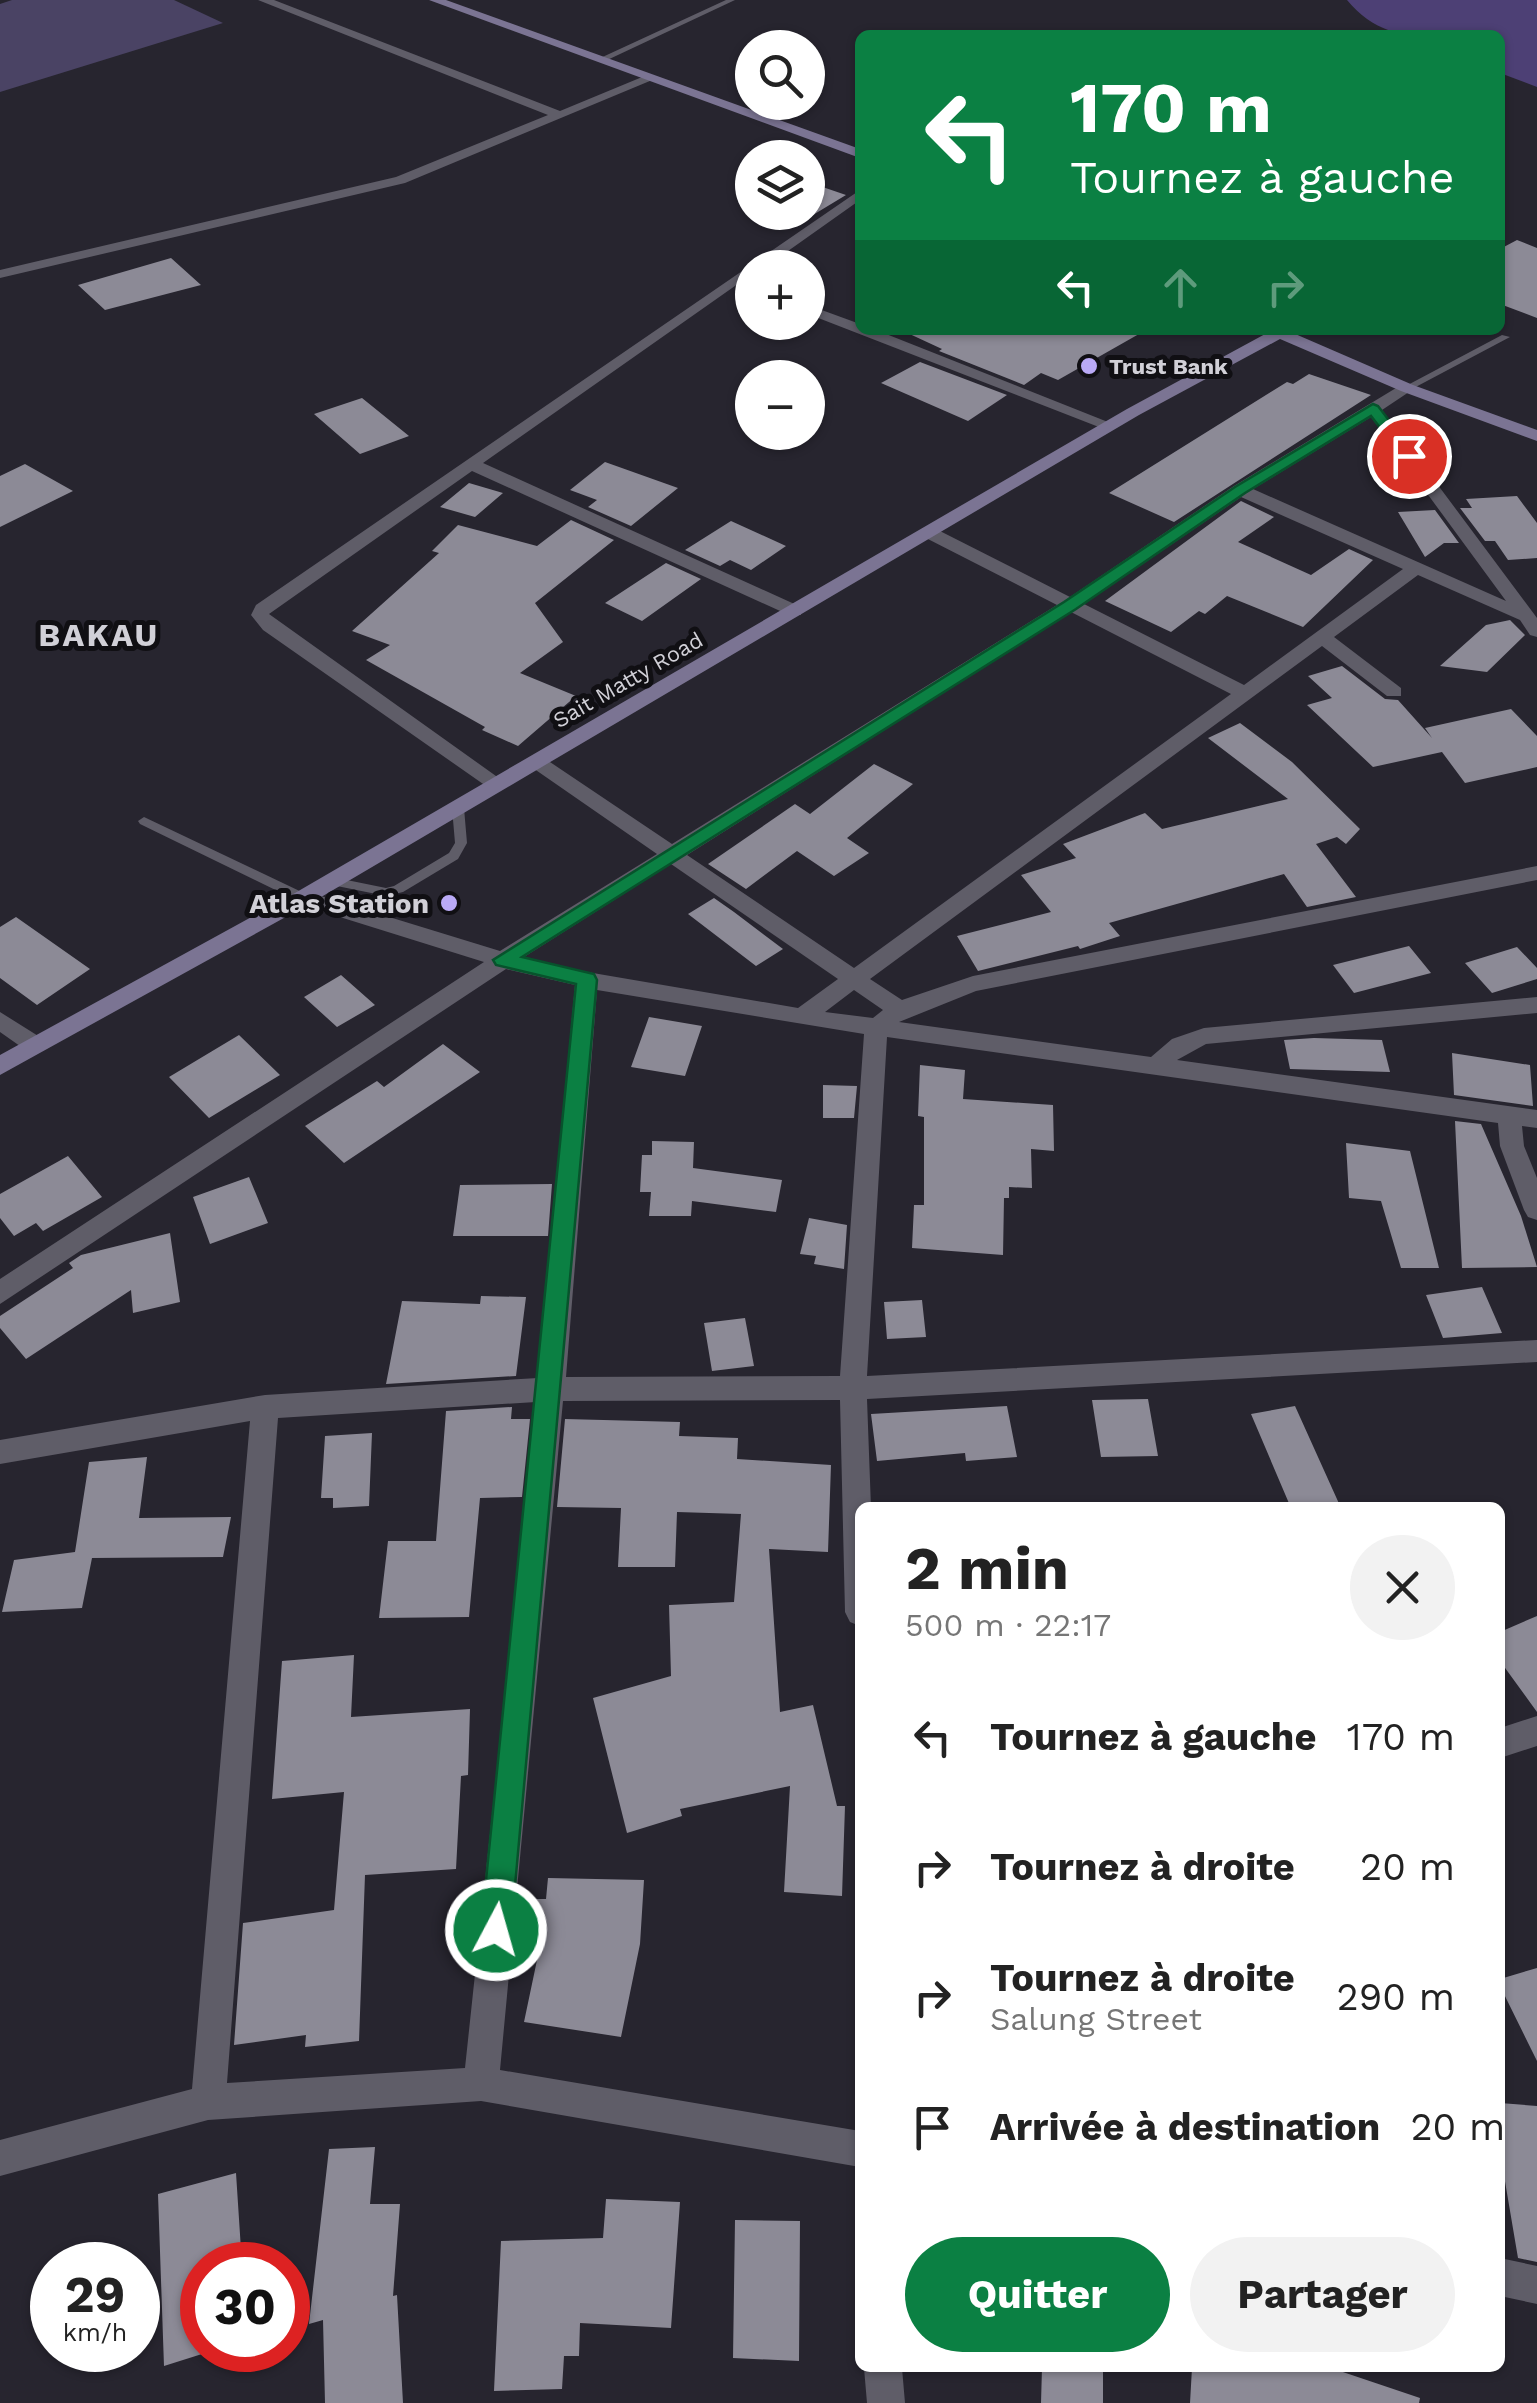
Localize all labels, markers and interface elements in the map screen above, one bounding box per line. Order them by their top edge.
map controls [735,30,825,450]
button: search [735,30,825,120]
text: 170 m [1070,67,1272,149]
icon: left [905,70,1035,200]
button: layers [735,140,825,230]
text: Tournez à gauche [1070,151,1455,204]
button: + [735,250,825,340]
icon: left [1048,260,1103,315]
icon: ahead [1153,260,1208,315]
icon: right [1258,260,1313,315]
place label: Trust Bank [1109,354,1228,379]
marker: Trust Bank [1078,355,1100,377]
button: − [735,360,825,450]
pin [1367,414,1452,499]
icon: arrive [1382,429,1437,484]
district label: BAKAU [38,616,160,654]
street label: Sait Matty Road [549,627,707,733]
place label: Atlas Station [249,887,429,920]
marker: Atlas Station [438,892,460,914]
text: 2 min [905,1533,1069,1604]
button: close [1350,1535,1455,1640]
text: 500 m · 22:17 [905,1606,1111,1644]
icon: left [905,1710,960,1765]
text: Tournez à gauche [990,1715,1316,1759]
text: 170 m [1347,1715,1455,1759]
icon: right [905,1840,960,1895]
text: Tournez à droite [990,1845,1295,1889]
text: 20 m [1360,1845,1455,1889]
position arrow [444,1878,548,1982]
text: Tournez à droite [990,1956,1295,2000]
icon: right [905,1970,960,2025]
text: 290 m [1337,1975,1455,2019]
text: Salung Street [990,2000,1202,2038]
icon: arrive [905,2100,960,2155]
text: Arrivée à destination [990,2105,1380,2149]
text: 20 m [1410,2105,1505,2149]
button: Quitter [905,2237,1170,2352]
button: Partager [1190,2237,1455,2352]
speed limit sign: 30 [180,2242,310,2372]
text: 29 [65,2265,125,2324]
text: km/h [63,2318,127,2347]

